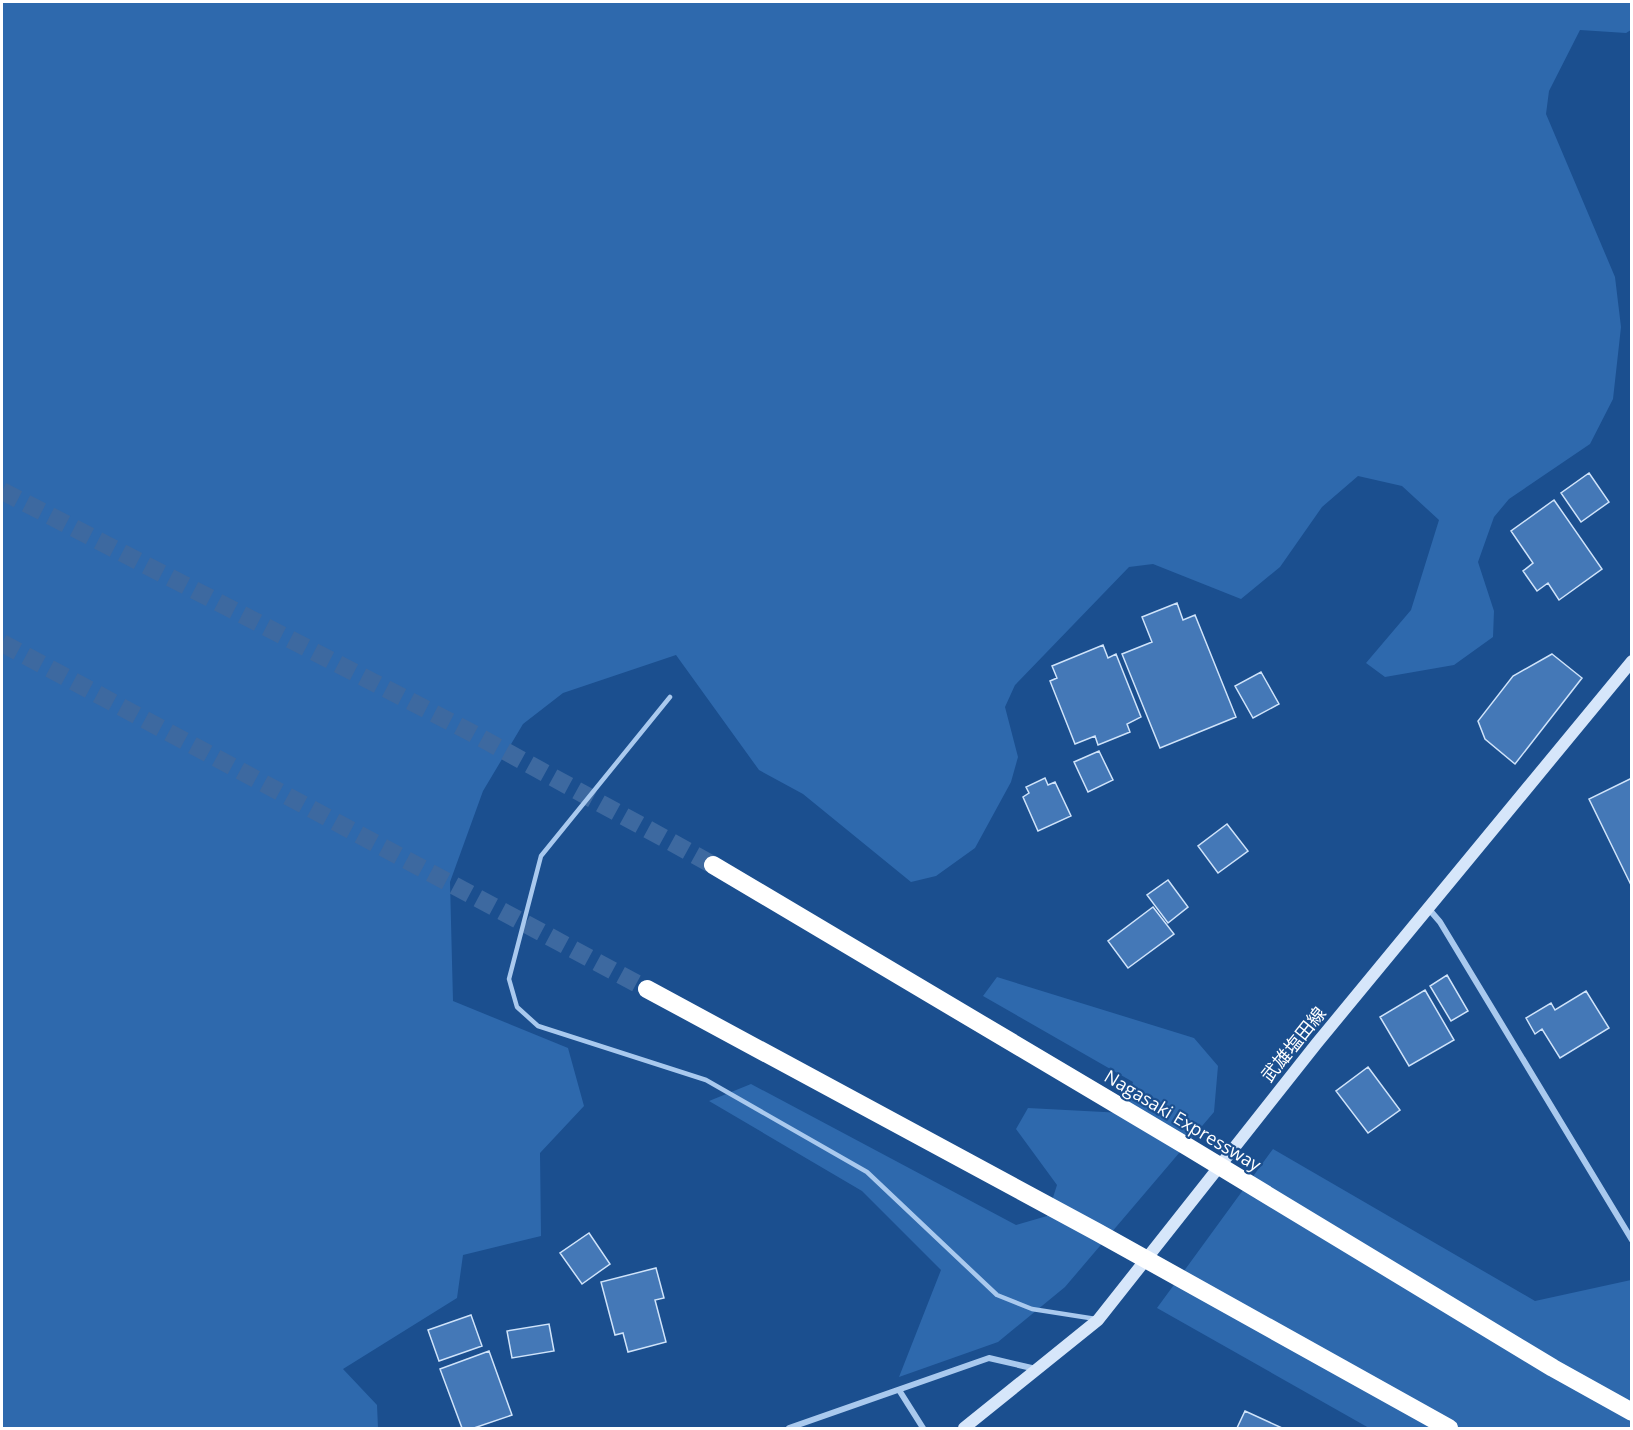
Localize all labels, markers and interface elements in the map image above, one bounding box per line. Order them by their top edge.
street label: 武雄塩田線 [1255,1001,1331,1087]
street label: Nagasaki Expressway [1100,1064,1267,1177]

